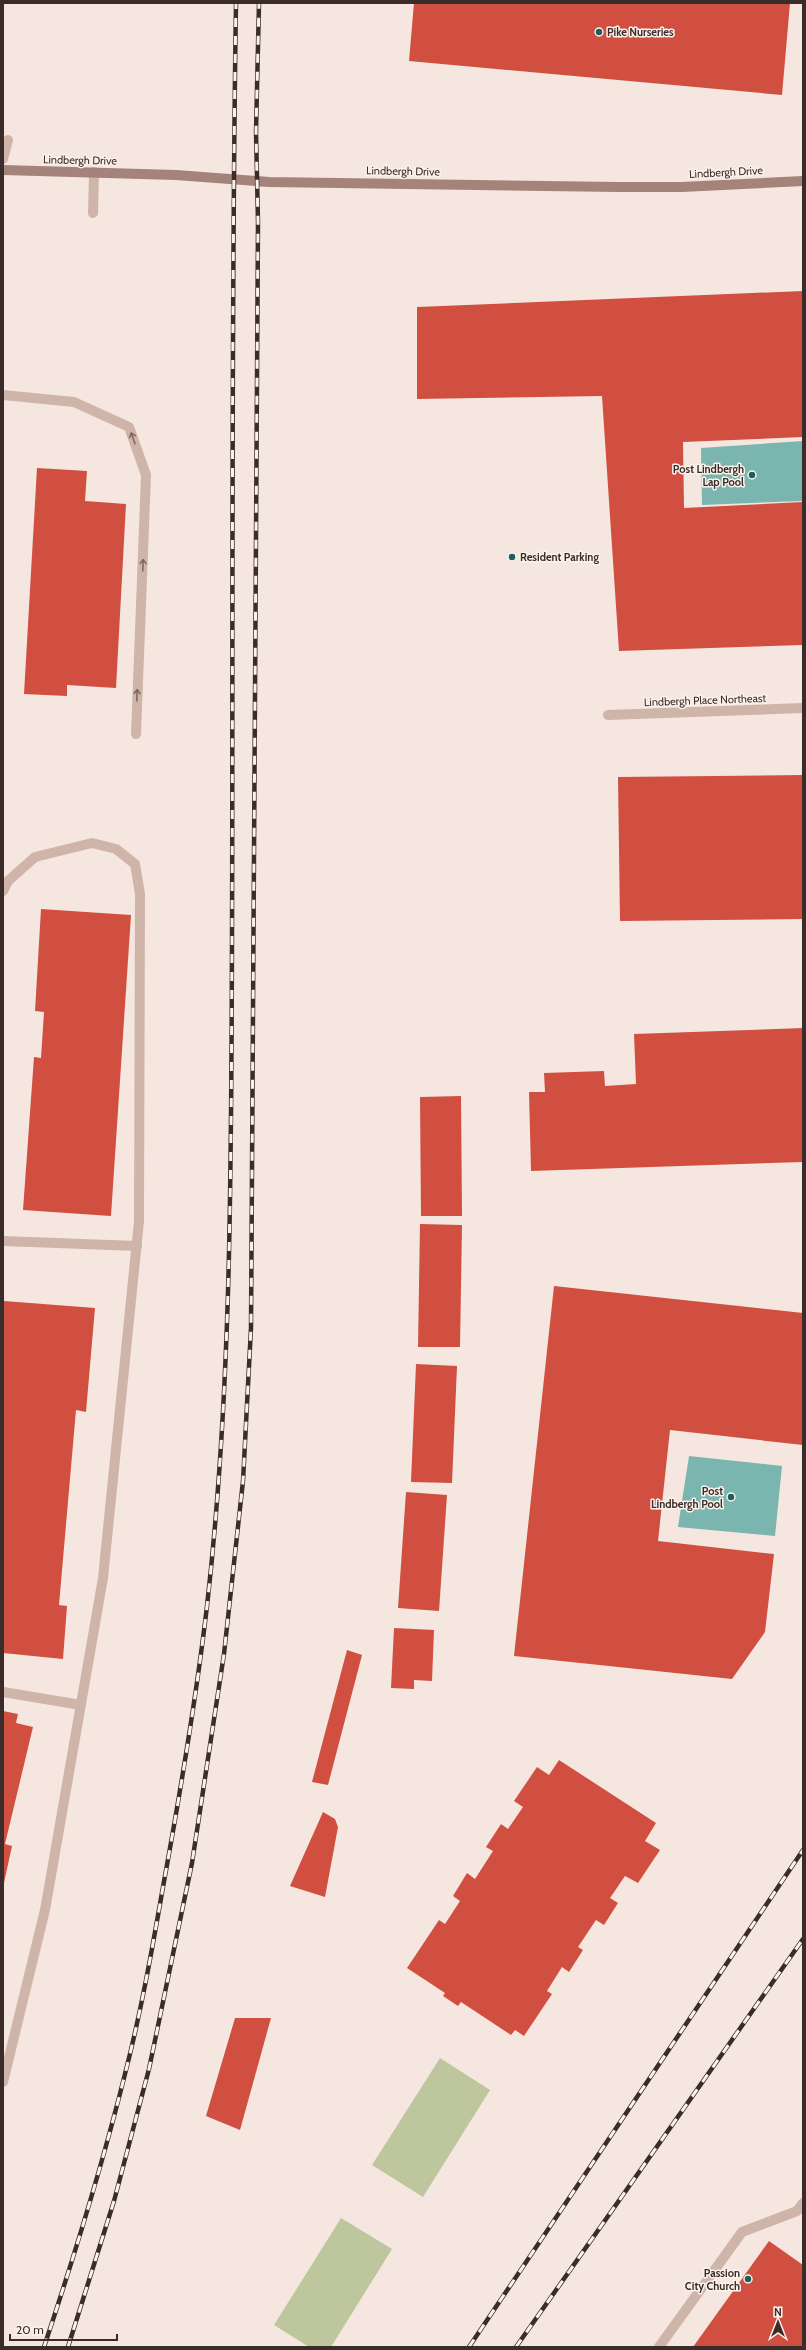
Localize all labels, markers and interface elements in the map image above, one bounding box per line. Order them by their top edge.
place label: Pike Nurseries [607,25,674,39]
marker: Pike Nurseries [594,27,604,37]
street label: Lindbergh Drive [43,152,117,168]
street label: Lindbergh Drive [366,163,440,179]
street label: Lindbergh Drive [689,163,764,181]
one-way arrow [129,431,136,444]
place label: Post Lindbergh Lap Pool [673,462,744,489]
marker: Post Lindbergh Lap Pool [747,470,757,480]
place label: Resident Parking [520,550,599,564]
marker: Resident Parking [507,552,517,562]
one-way arrow [139,559,146,572]
one-way arrow [134,689,141,702]
street label: Lindbergh Place Northeast [644,691,767,709]
place label: Post Lindbergh Pool [651,1484,723,1511]
marker: Post Lindbergh Pool [726,1492,736,1502]
place label: Passion City Church [685,2266,740,2293]
marker: Passion City Church [743,2274,753,2284]
north arrow [758,2302,798,2342]
text: N [774,2305,782,2319]
scale bar [10,2316,117,2342]
text: 20 m [16,2322,44,2337]

